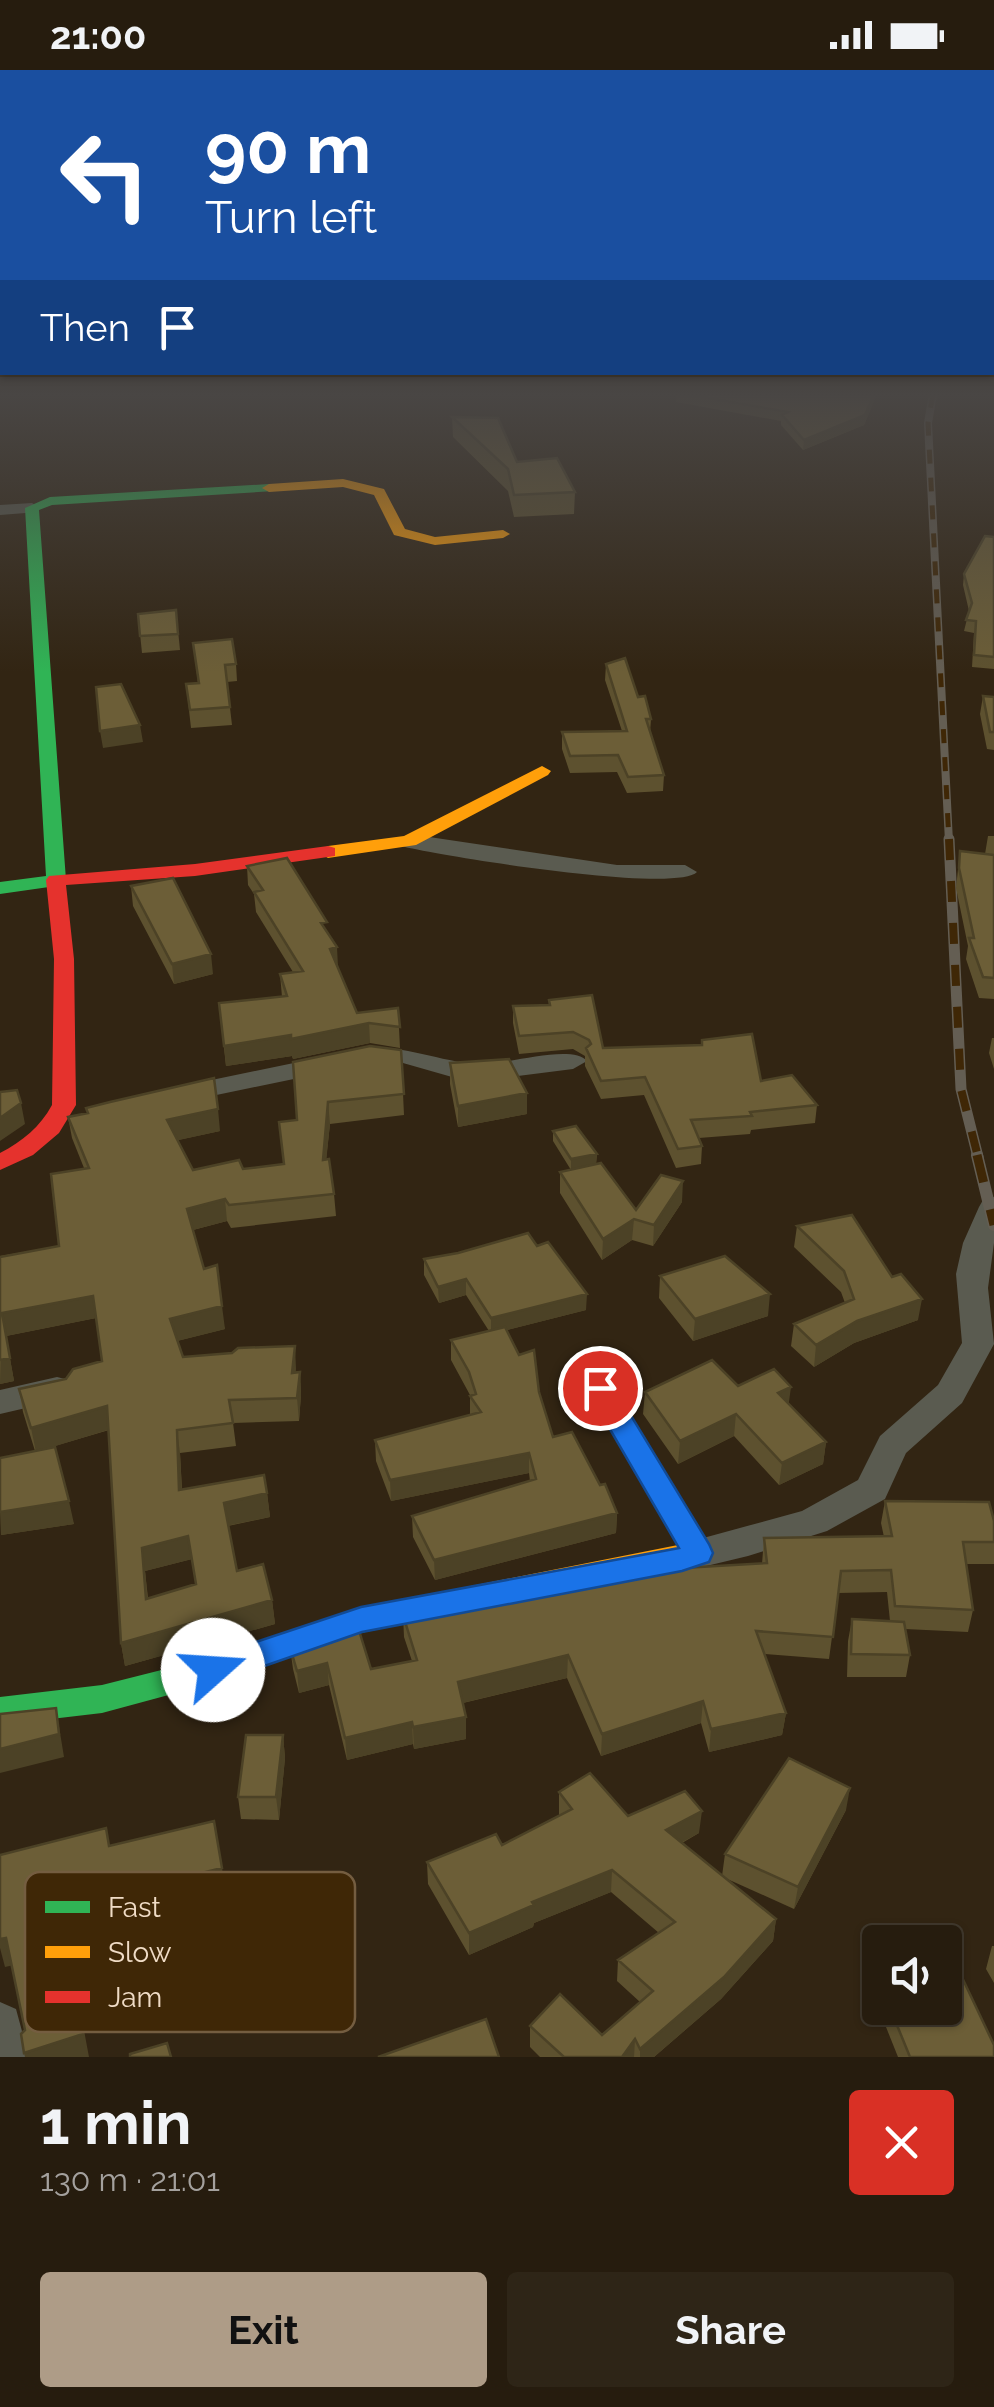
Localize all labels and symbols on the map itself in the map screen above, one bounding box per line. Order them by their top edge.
pin [558,1346,643,1431]
position arrow [161,1618,265,1722]
legend [25,1872,355,2032]
text: Fast [108,1891,161,1924]
text: Slow [108,1936,172,1969]
text: Jam [108,1981,162,2014]

